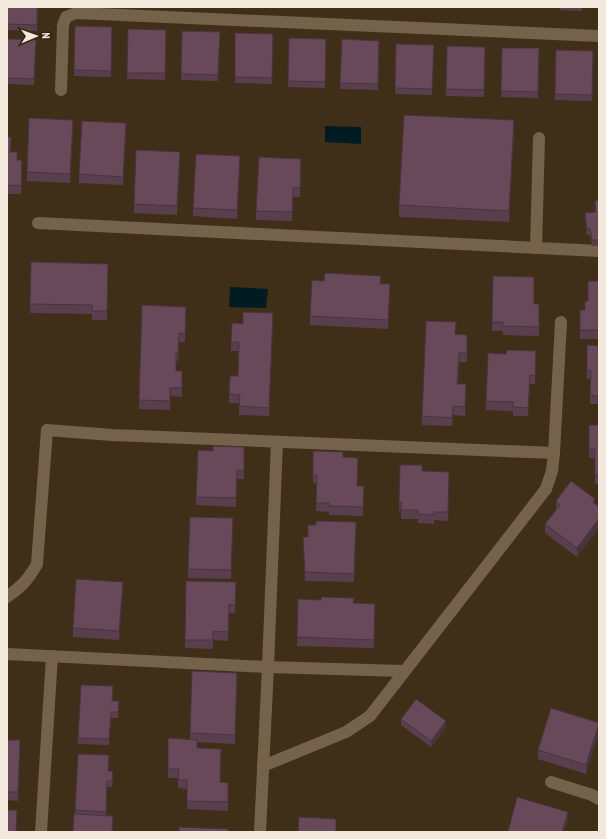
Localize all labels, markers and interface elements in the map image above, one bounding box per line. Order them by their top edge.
north arrow [16,16,56,56]
text: N [39,32,53,39]

